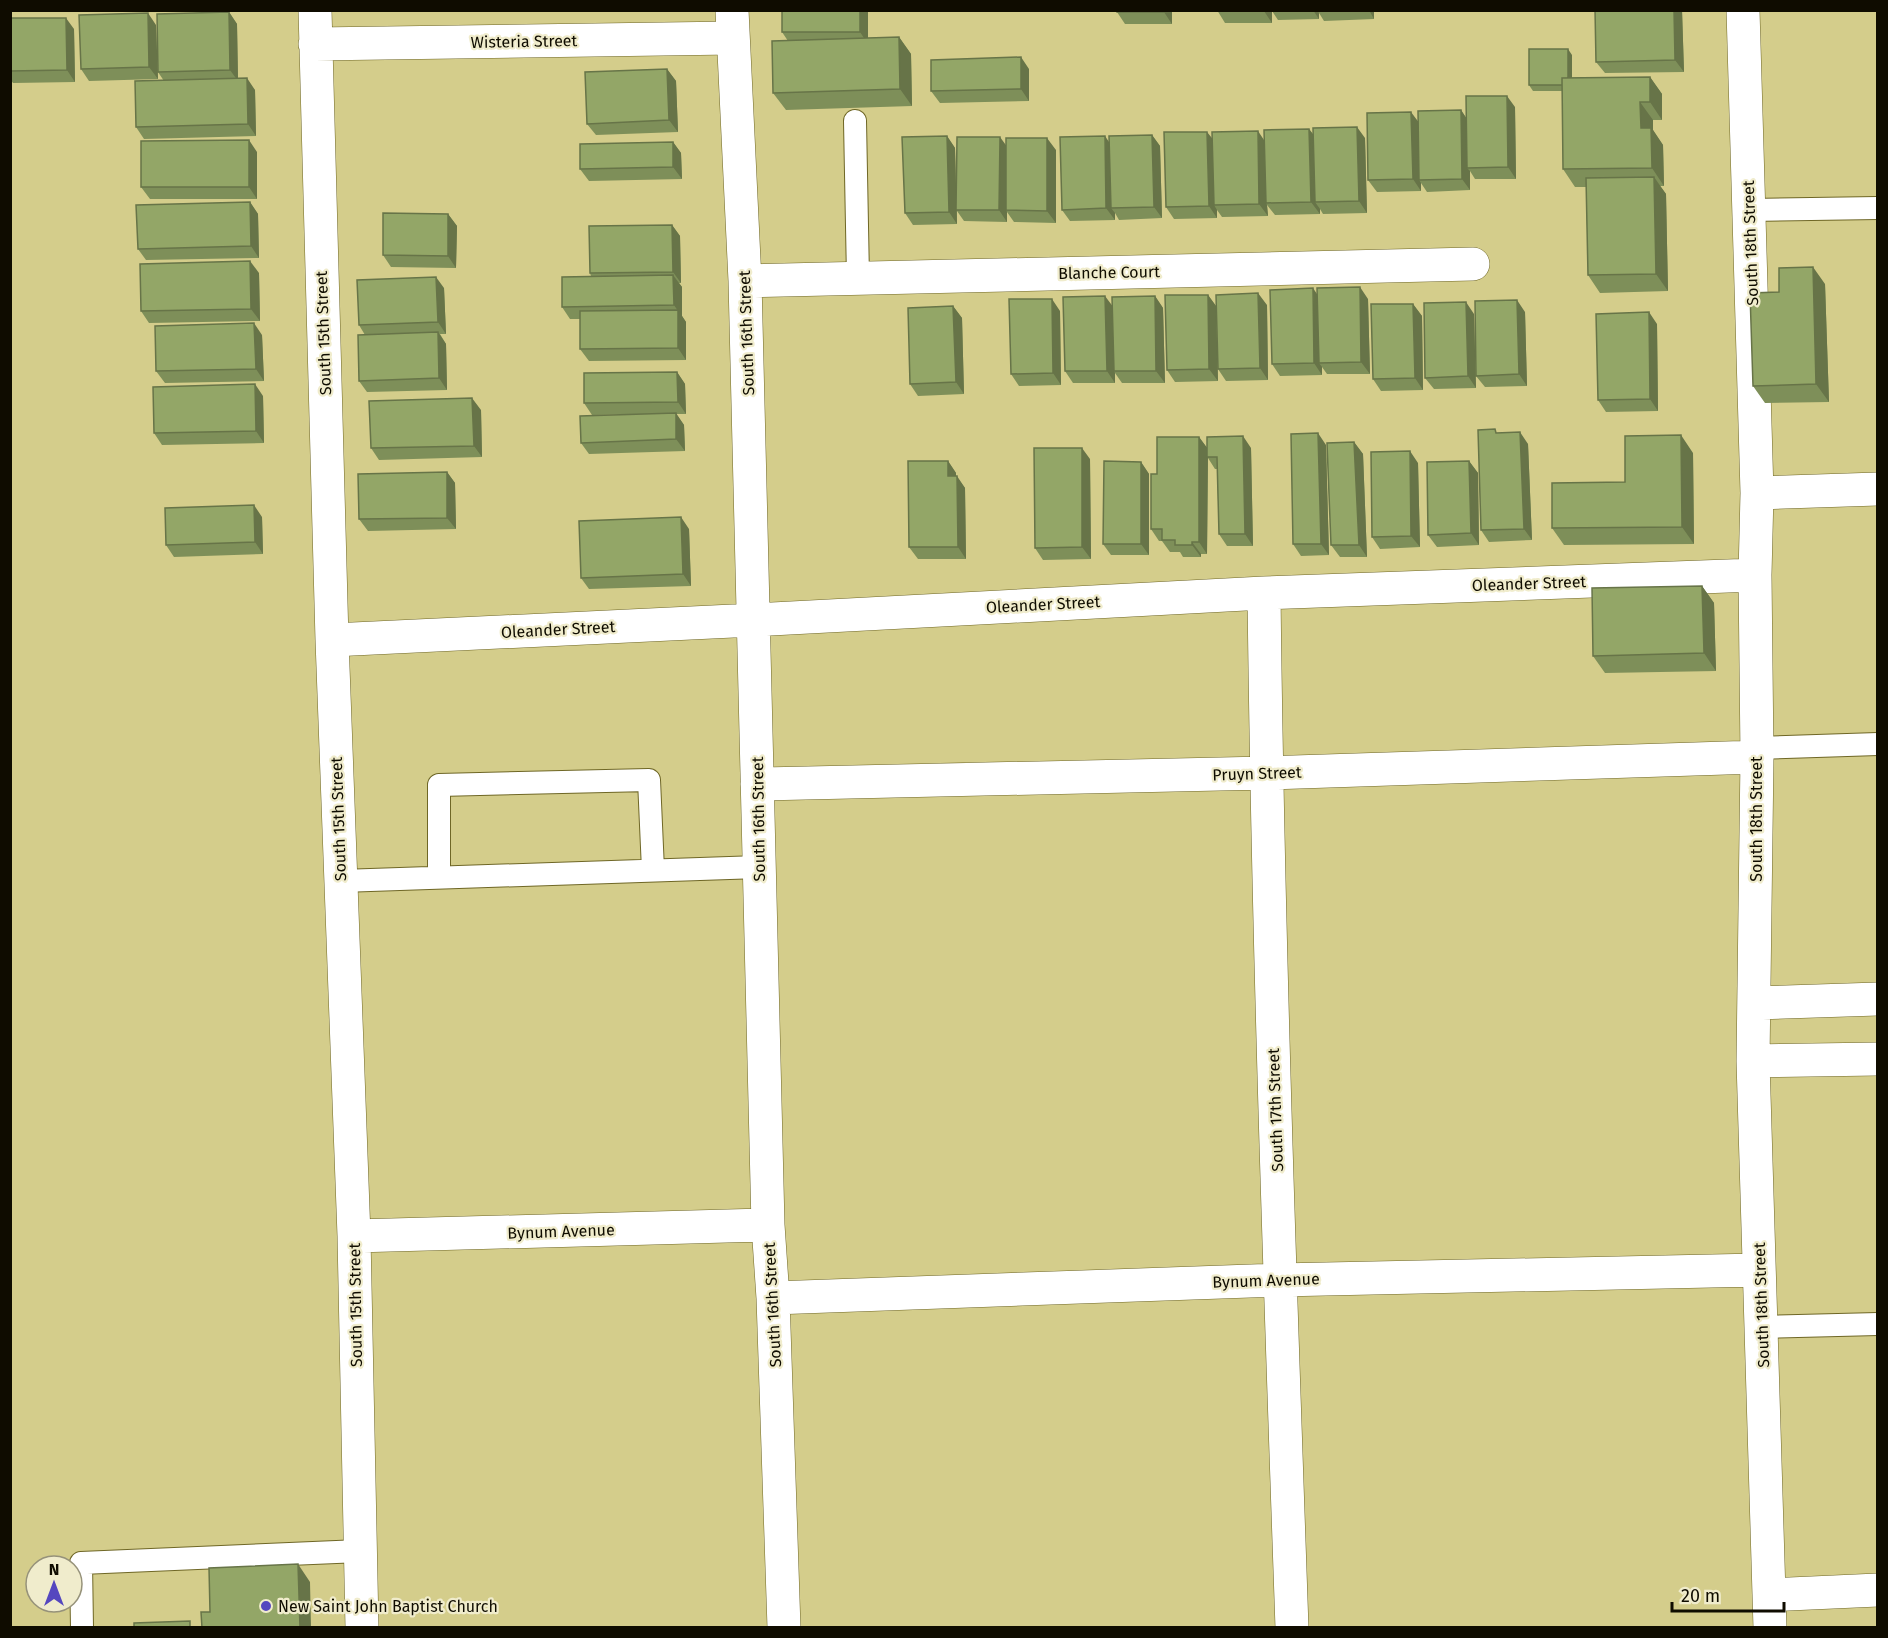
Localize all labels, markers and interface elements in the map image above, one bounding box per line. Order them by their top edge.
street label: Wisteria Street [471,31,578,52]
street label: South 18th Street [1739,180,1762,306]
street label: Blanche Court [1058,262,1160,283]
street label: South 15th Street [312,270,335,395]
street label: South 16th Street [735,270,758,396]
street label: Oleander Street [1472,572,1587,595]
street label: Oleander Street [985,592,1101,617]
street label: Oleander Street [500,617,616,642]
street label: South 15th Street [327,756,350,881]
street label: South 16th Street [748,756,769,882]
street label: South 18th Street [1747,756,1766,882]
street label: Pruyn Street [1212,762,1302,785]
street label: South 17th Street [1264,1048,1287,1172]
street label: Bynum Avenue [507,1220,615,1243]
street label: South 15th Street [345,1242,366,1367]
street label: South 16th Street [760,1242,785,1368]
street label: South 18th Street [1750,1242,1773,1368]
street label: Bynum Avenue [1212,1269,1320,1292]
north arrow [24,1554,84,1614]
text: N [49,1560,59,1579]
scale bar [1672,1575,1784,1613]
text: 20 m [1681,1585,1720,1607]
place label: New Saint John Baptist Church [278,1597,498,1616]
marker: New Saint John Baptist Church [259,1599,273,1613]

